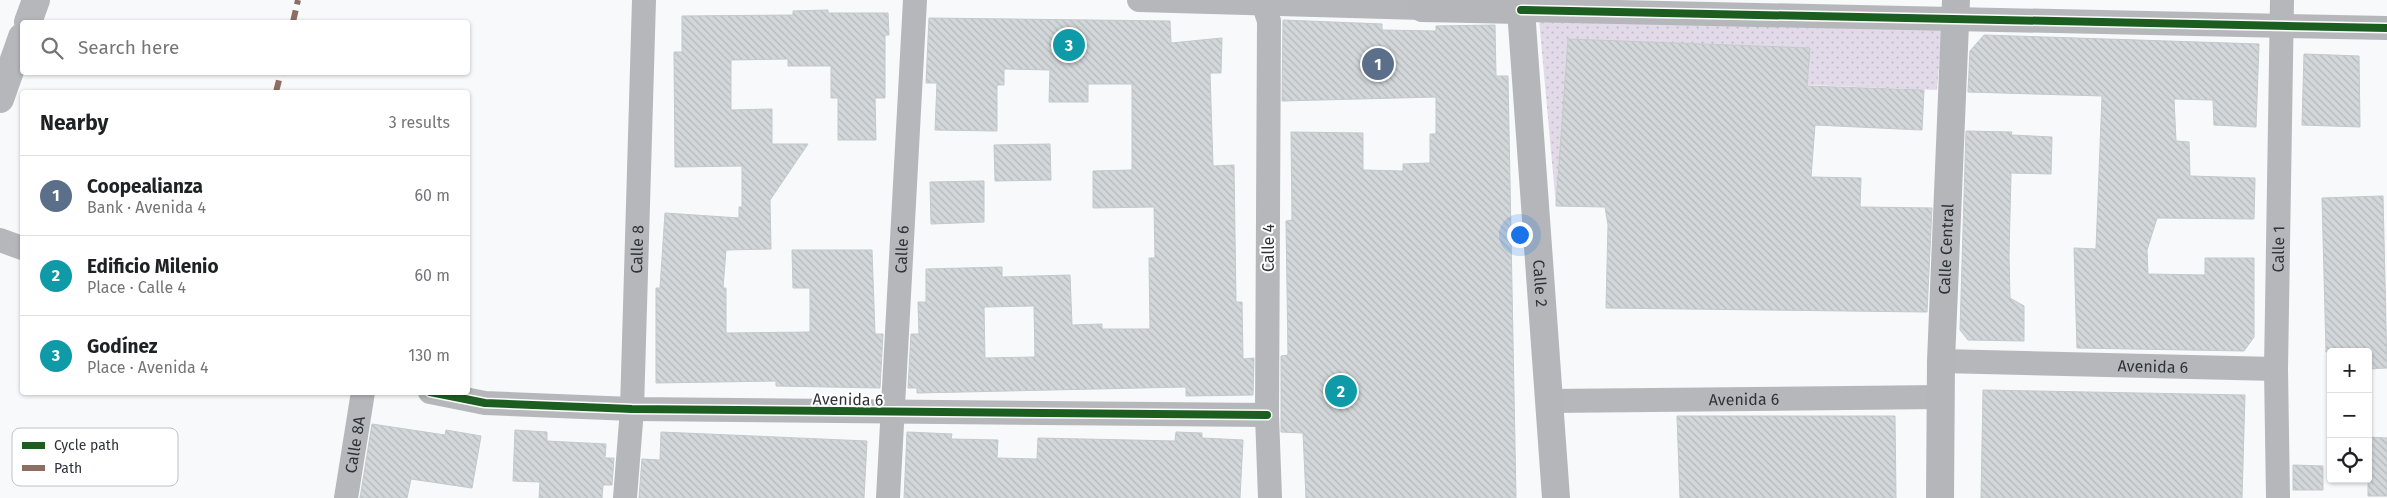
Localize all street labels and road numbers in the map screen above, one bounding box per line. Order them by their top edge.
street label: Calle Central [1935,203,1958,295]
street label: Calle 4 [1259,223,1278,272]
street label: Calle 8 [627,225,647,274]
street label: Calle 6 [891,225,913,274]
street label: Calle 1 [2269,226,2288,272]
street label: Calle 2 [1529,259,1551,308]
street label: Avenida 6 [2117,356,2188,377]
street label: Avenida 6 [813,389,883,410]
street label: Avenida 6 [1709,390,1779,409]
street label: Calle 8A [341,414,369,475]

